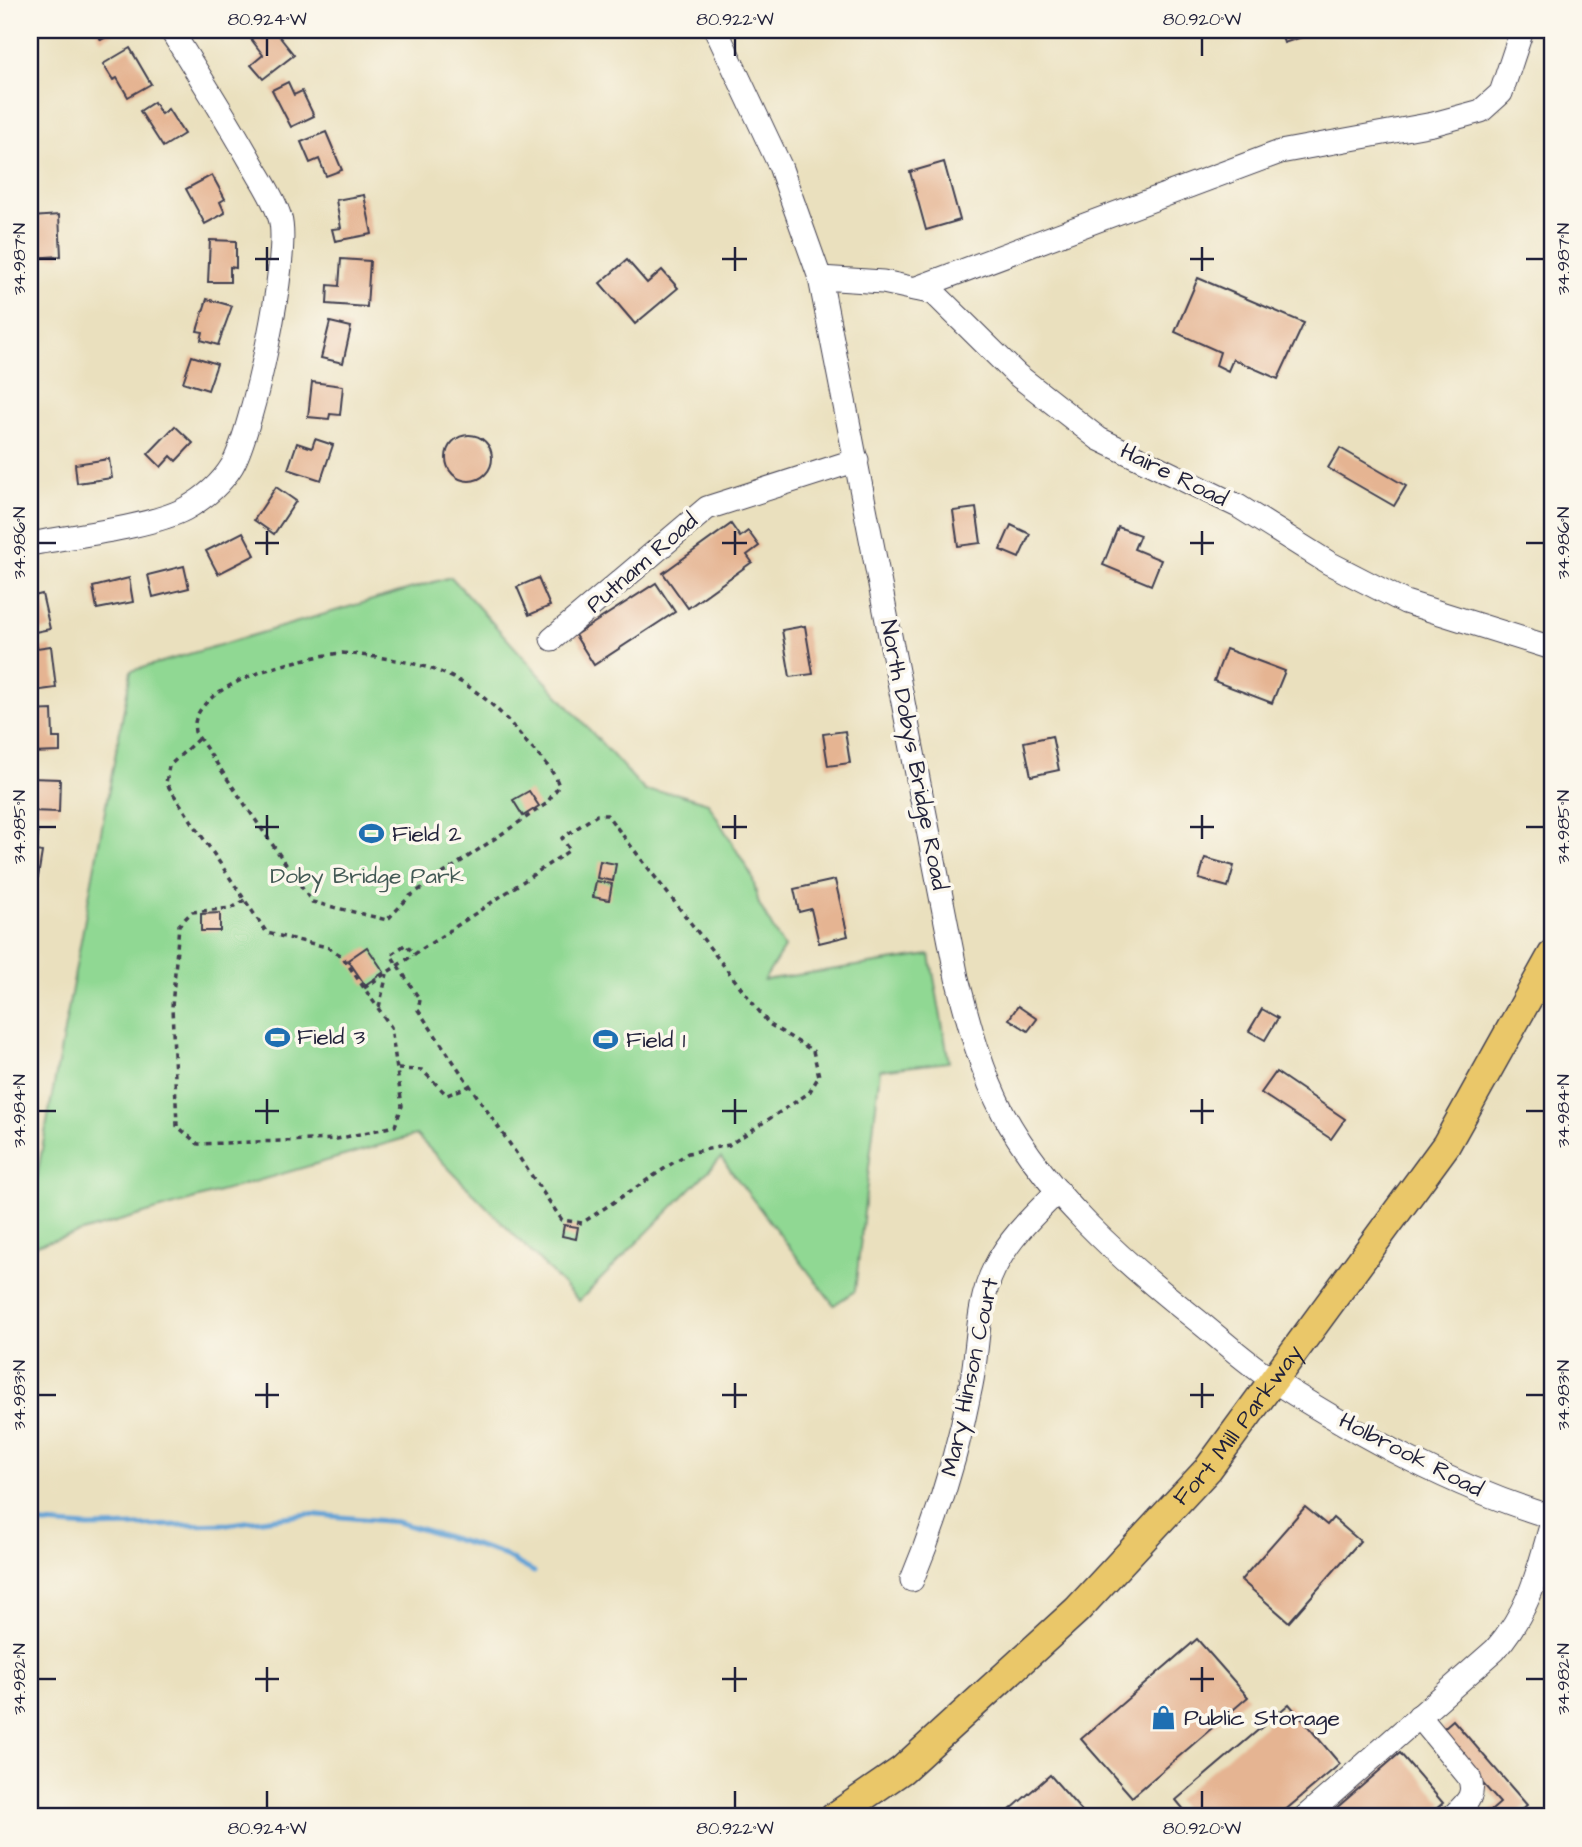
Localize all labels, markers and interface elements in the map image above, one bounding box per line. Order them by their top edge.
text: 80.924°W [227,7,307,32]
text: 80.922°W [696,7,774,32]
text: 80.920°W [1163,7,1241,32]
text: 34.987°N [7,223,32,295]
text: 34.987°N [1551,223,1576,295]
street label: Haire Road [1115,435,1233,515]
street label: Putnam Road [579,505,705,621]
text: 34.986°N [7,507,32,579]
text: 34.986°N [1551,507,1576,579]
street label: North Dobys Bridge Road [871,617,956,893]
text: 34.985°N [7,790,32,864]
text: 34.985°N [1551,790,1576,864]
place label: Field 2 [392,818,462,850]
sports icon: Field 2 [358,820,386,848]
park label: Doby Bridge Park [270,860,464,893]
place label: Field 3 [297,1021,365,1053]
sports icon: Field 3 [263,1023,291,1051]
place label: Field 1 [626,1024,685,1056]
sports icon: Field 1 [592,1026,620,1054]
text: 34.984°N [7,1074,32,1148]
text: 34.984°N [1551,1074,1576,1148]
street label: Mary Hinson Court [933,1274,1008,1479]
street label: Fort Mill Parkway [1166,1338,1311,1513]
text: 34.983°N [7,1360,32,1430]
text: 34.983°N [1551,1360,1576,1430]
street label: Holbrook Road [1333,1405,1489,1505]
text: 34.982°N [7,1643,32,1715]
text: 34.982°N [1551,1643,1576,1715]
place label: Public Storage [1184,1702,1340,1735]
shop icon: Public Storage [1150,1704,1178,1732]
text: 80.924°W [227,1816,307,1841]
text: 80.922°W [696,1816,774,1841]
text: 80.920°W [1163,1816,1241,1841]

